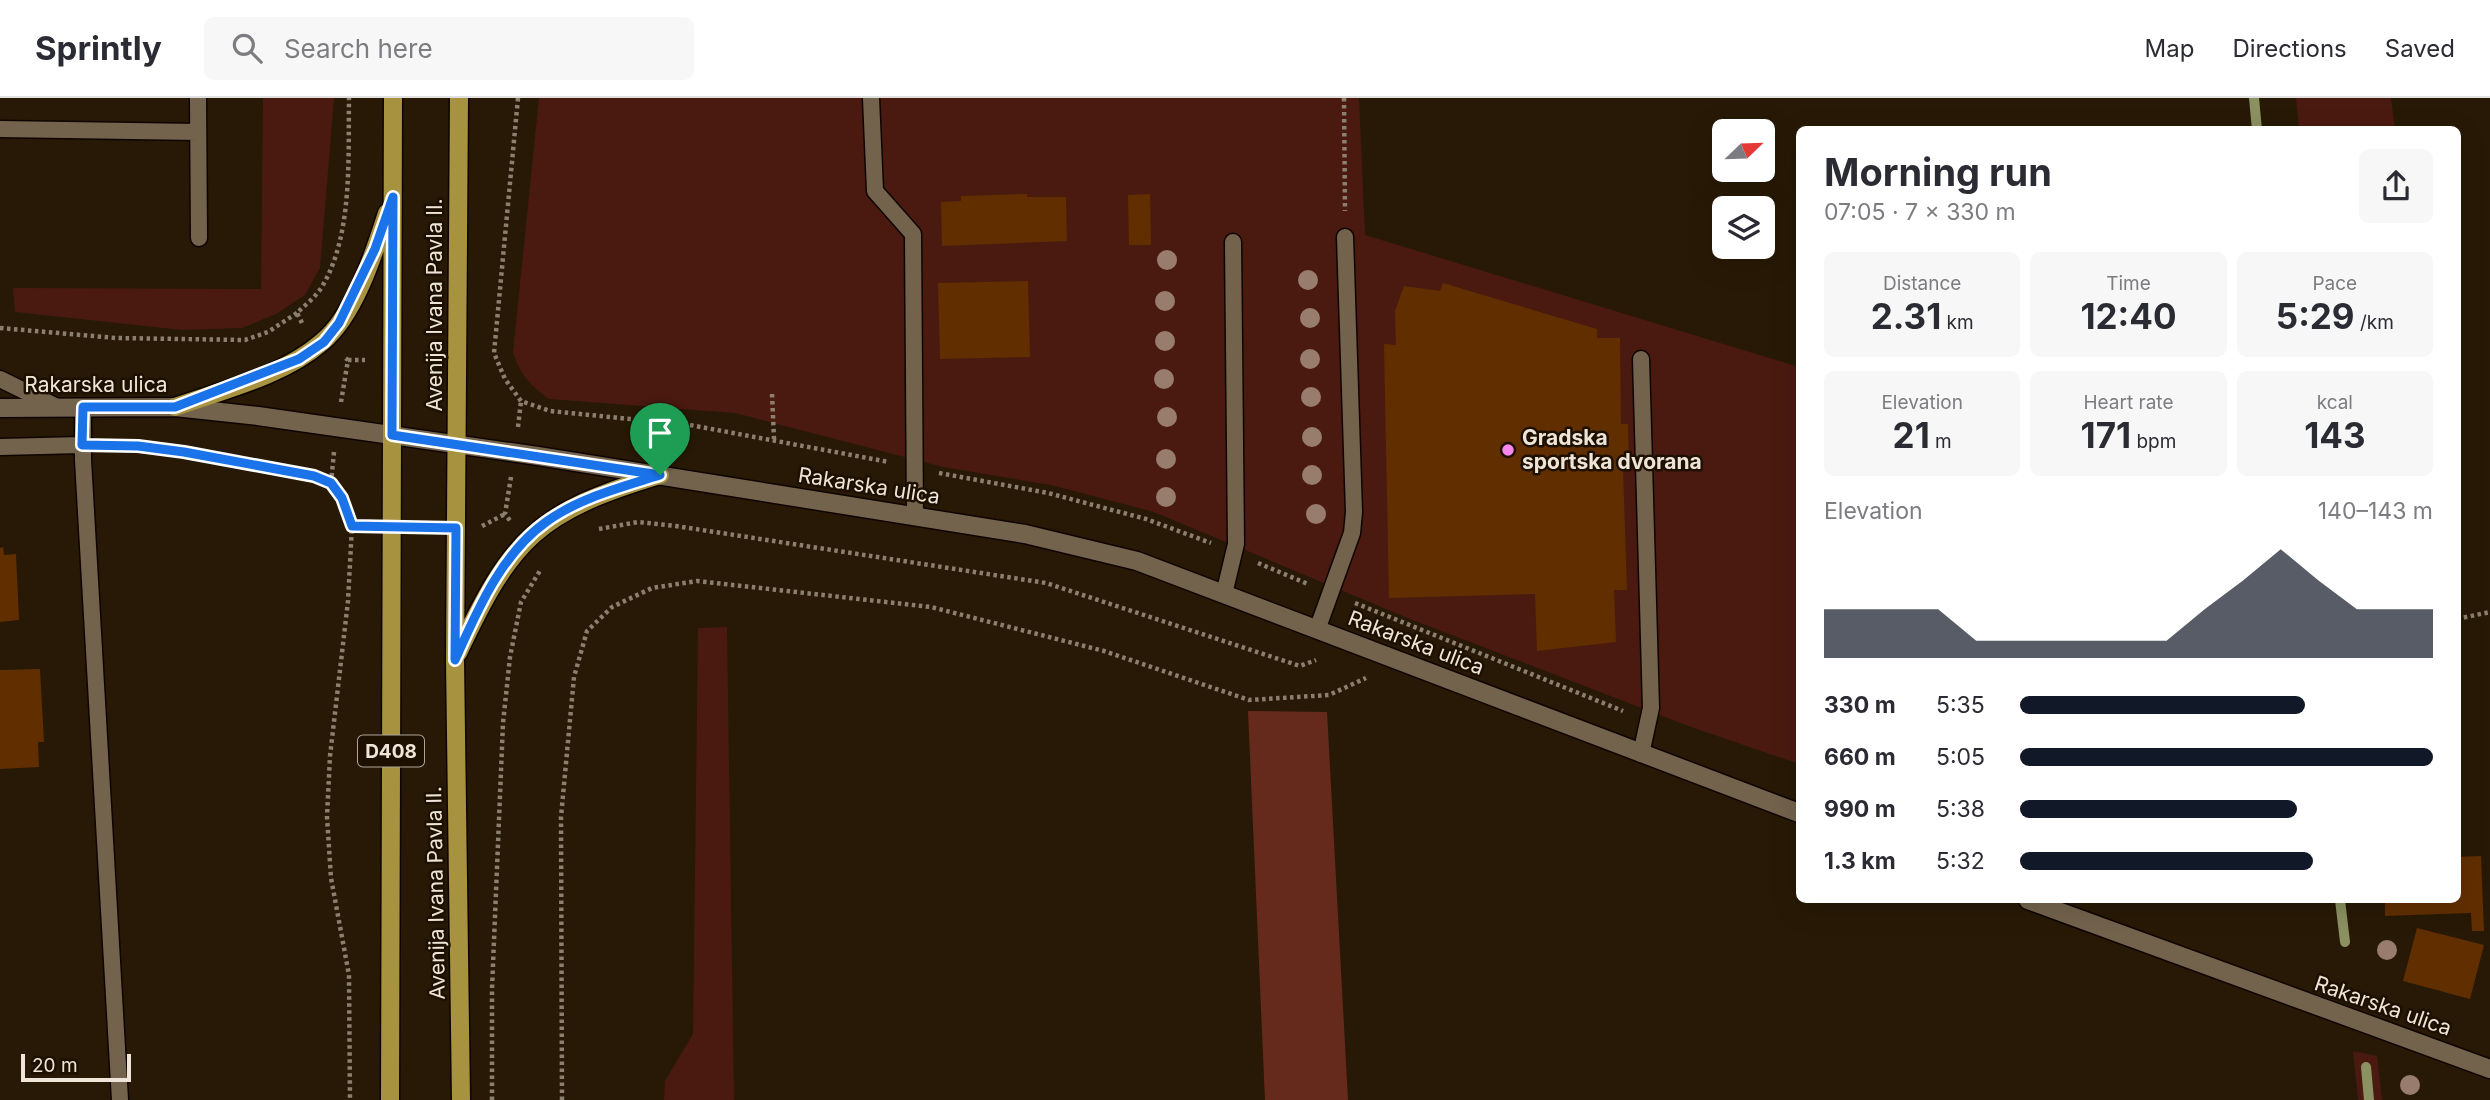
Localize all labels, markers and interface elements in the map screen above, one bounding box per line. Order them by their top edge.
search box [204,17,694,80]
text: Sprintly [35,28,162,68]
icon: search [228,29,266,67]
text: Search here [284,33,433,64]
text: Map [2145,34,2194,63]
text: Directions [2232,34,2347,63]
text: Saved [2385,34,2455,63]
north arrow [1712,119,1774,182]
map controls [1712,119,1775,259]
text: Morning run [1824,149,2052,195]
button: share [2359,149,2433,223]
button: layers [1712,196,1775,259]
street label: Avenija Ivana Pavla II. [422,198,447,412]
text: 07:05 · 7 × 330 m [1824,198,2016,226]
text: Distance [1883,272,1961,295]
text: Time [2106,272,2151,295]
text: Pace [2312,272,2357,295]
text: 2.31 [1871,295,1941,337]
text: 12:40 [2080,295,2177,337]
text: 5:29 [2276,295,2355,337]
text: km [1941,311,1974,334]
text: /km [2355,311,2394,334]
street label: Rakarska ulica [24,372,168,397]
text: Elevation [1881,391,1963,414]
text: Heart rate [2083,391,2173,414]
text: kcal [2317,391,2353,414]
pin [630,403,690,475]
icon: arrive [641,414,679,452]
text: 21 [1893,414,1930,456]
text: 171 [2081,414,2131,456]
text: 143 [2304,414,2366,456]
place label: Gradska sportska dvorana [1522,425,1702,474]
text: m [1930,430,1952,453]
text: bpm [2131,430,2176,453]
marker: Gradska sportska dvorana [1500,442,1516,458]
street label: Rakarska ulica [796,462,942,509]
text: Elevation [1824,497,1923,525]
text: 140–143 m [2318,497,2433,525]
street label: Rakarska ulica [1345,605,1488,680]
text: 330 m [1824,691,1896,719]
text: 5:35 [1936,691,1985,719]
road number: D408 [358,736,424,766]
text: 660 m [1824,743,1896,771]
text: 5:05 [1936,743,1985,771]
street label: Avenija Ivana Pavla II. [421,786,450,1000]
text: 990 m [1824,795,1896,823]
text: 5:38 [1936,795,1985,823]
text: 1.3 km [1824,847,1896,875]
text: 5:32 [1936,847,1985,875]
street label: Rakarska ulica [2311,970,2455,1041]
scale bar [21,1051,131,1083]
text: 20 m [32,1054,78,1077]

